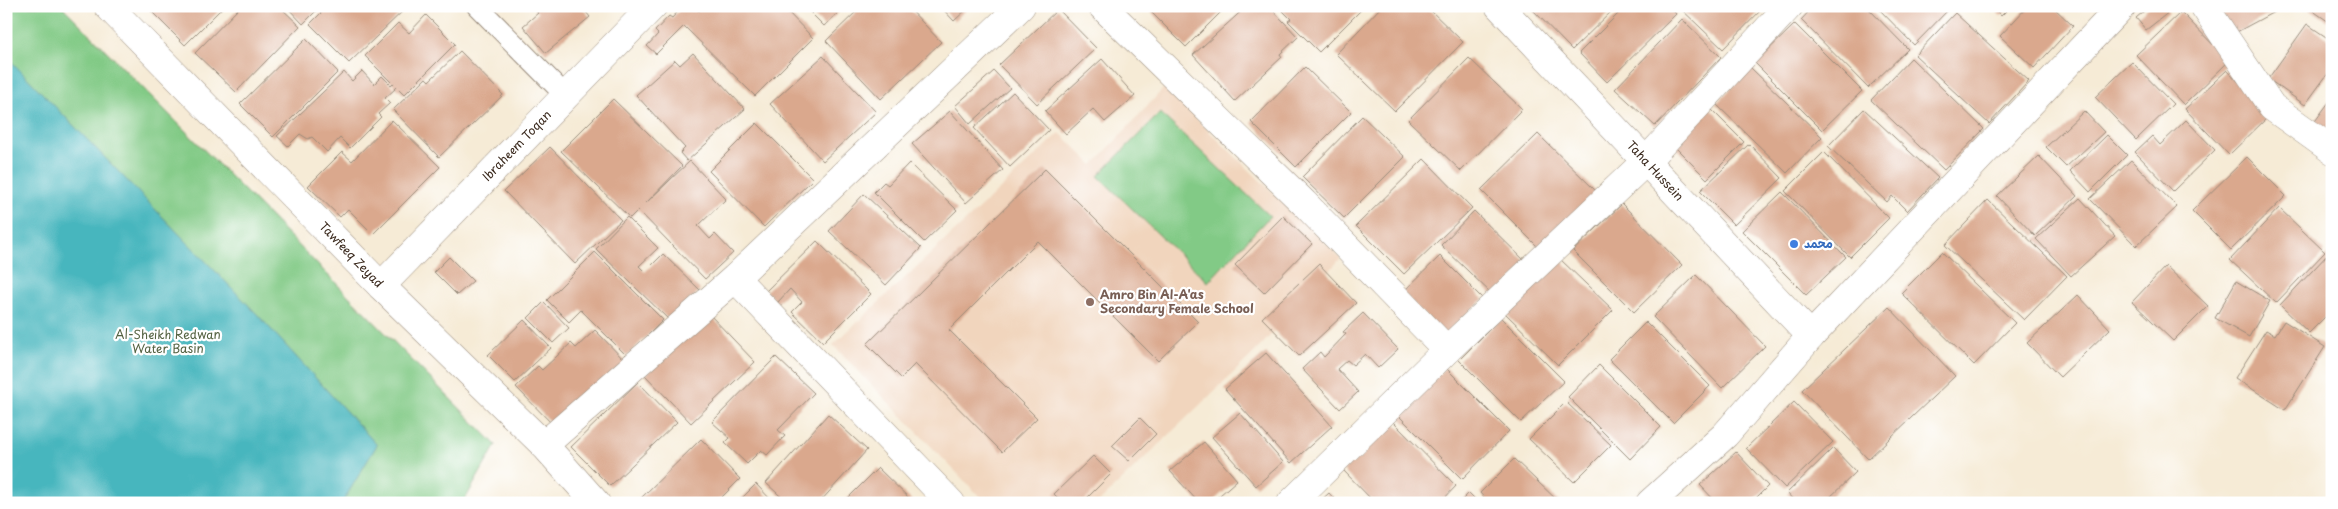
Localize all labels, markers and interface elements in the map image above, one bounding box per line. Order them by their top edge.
street label: Ibraheem Toqan [478,106,555,185]
street label: Taha Hussein [1623,136,1688,204]
street label: Tawfeeq Zeyad [316,217,388,291]
place label: محمد [1804,234,1833,252]
marker: محمد [1788,238,1800,250]
place label: Amro Bin Al-A'as Secondary Female School [1100,285,1254,317]
marker: Amro Bin Al-A'as Secondary Female School [1084,296,1096,308]
park label: Al-Sheikh Redwan Water Basin [115,325,221,357]

